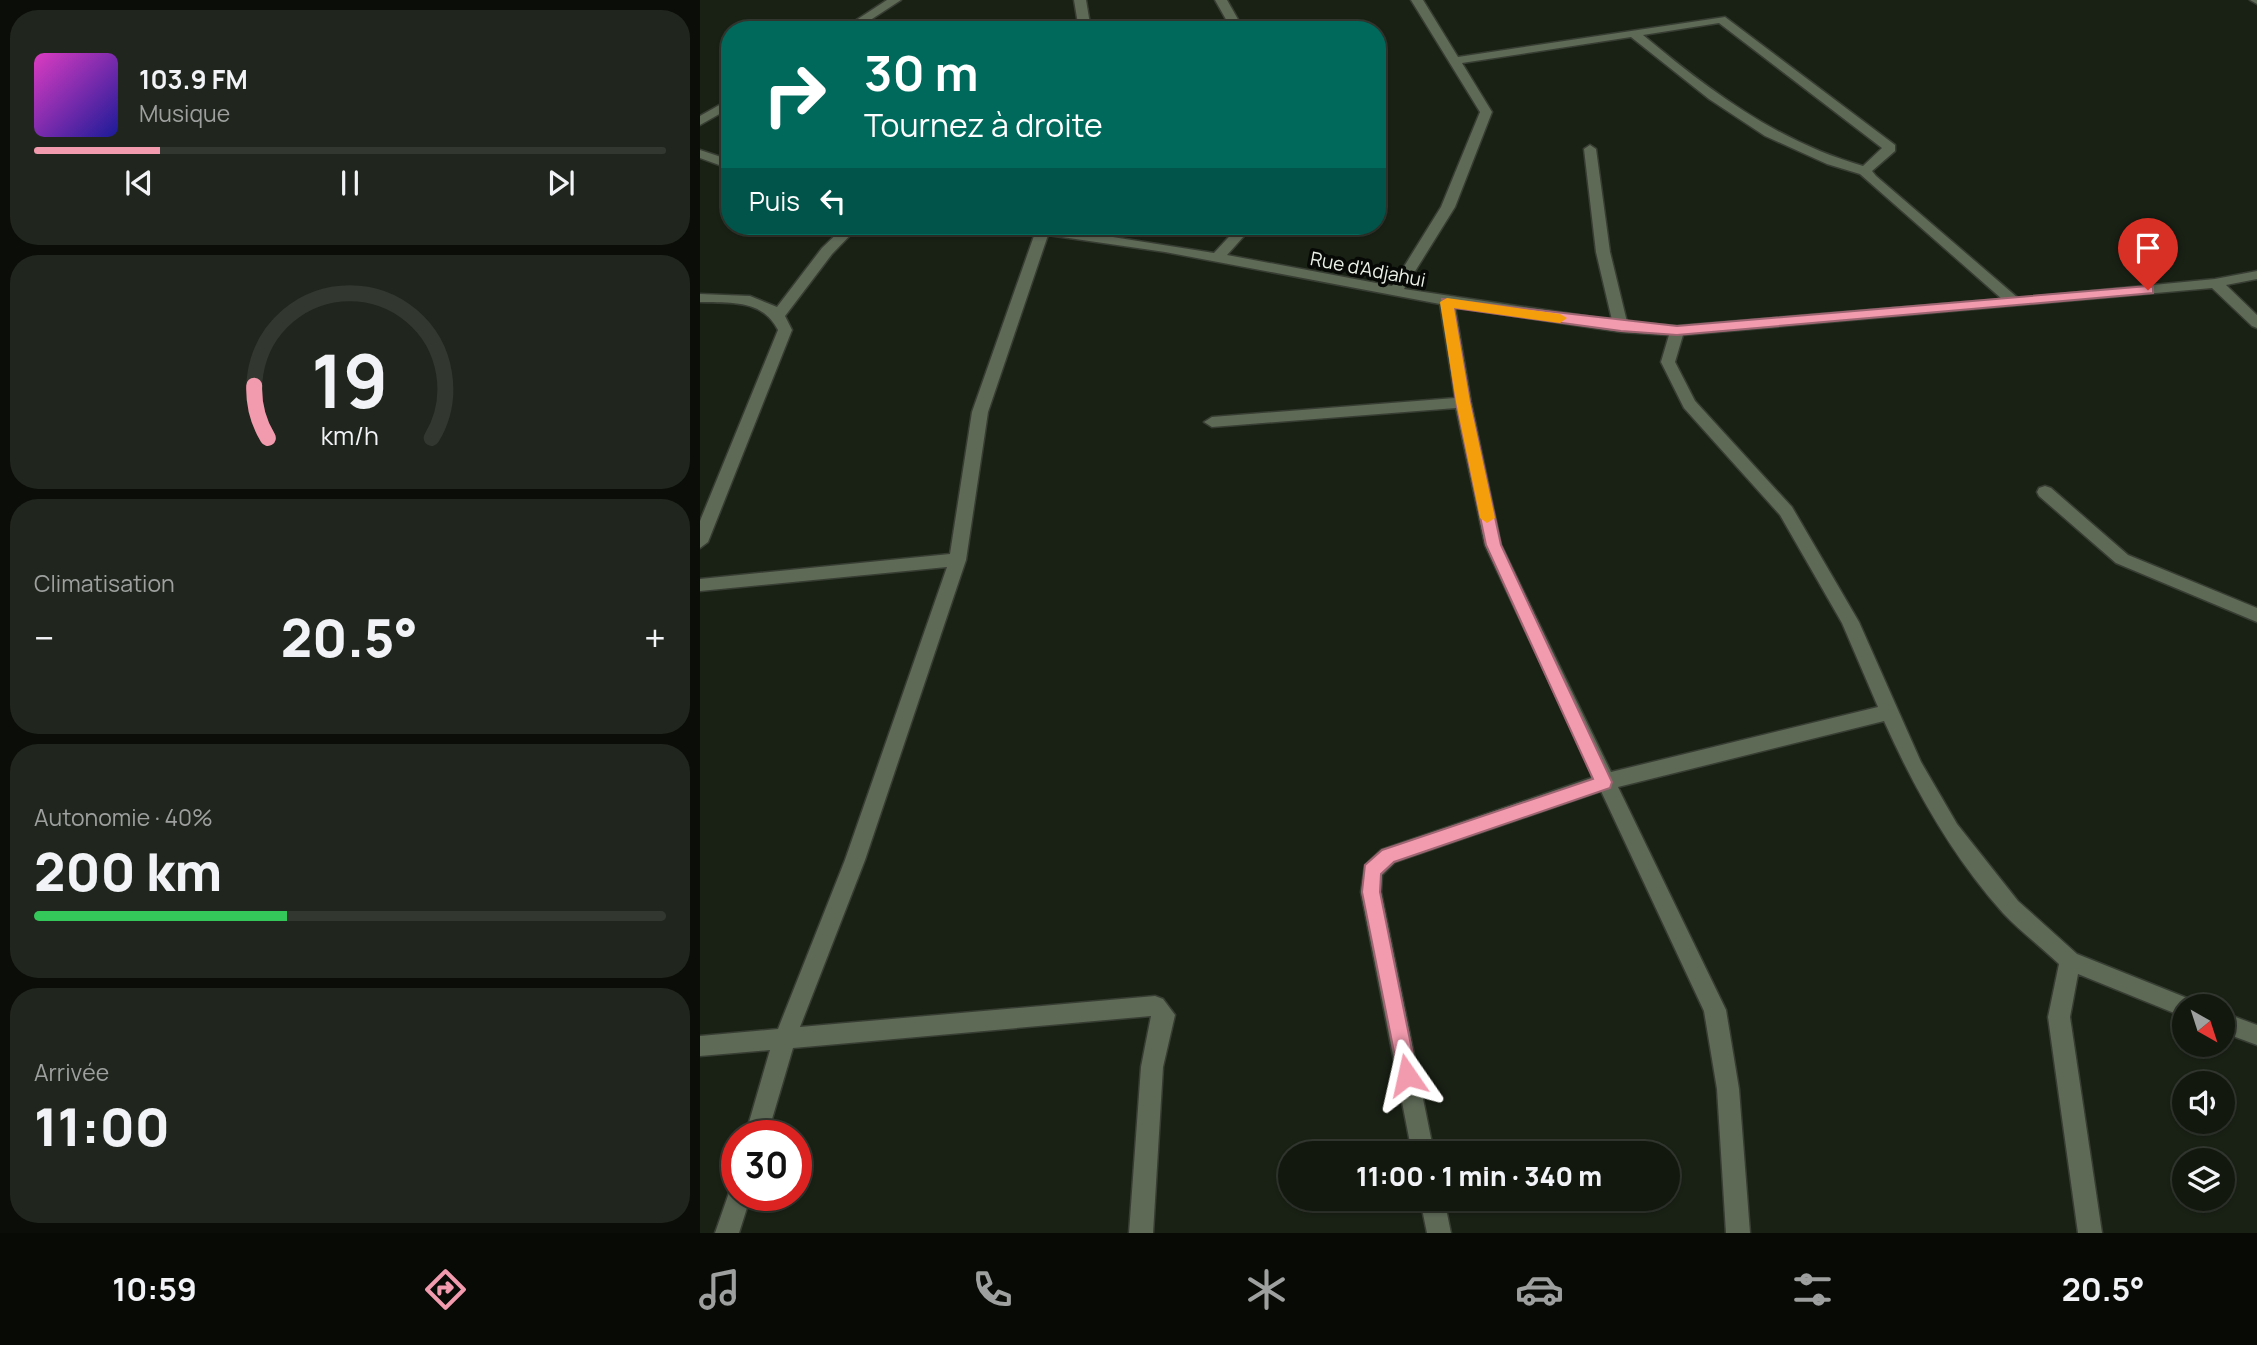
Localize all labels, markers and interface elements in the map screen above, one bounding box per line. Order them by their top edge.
text: 30 m [864,39,979,106]
icon: right [749,49,840,140]
text: 103.9 FM [139,61,248,97]
text: Musique [139,97,230,129]
text: Tournez à droite [864,103,1103,147]
icon: previous [120,164,158,202]
icon: pause [331,164,369,202]
icon: next [542,164,580,202]
icon: left [814,182,852,220]
text: Puis [749,183,800,219]
pin [2118,218,2178,290]
icon: arrive [2129,229,2167,267]
street label: Rue d'Adjahui [1308,245,1428,293]
text: 19 [311,330,389,430]
text: km/h [321,418,379,453]
text: Climatisation [34,567,175,599]
text: 20.5° [281,602,418,673]
text: − [34,611,55,663]
text: + [644,611,666,663]
text: Autonomie · 40% [34,801,213,833]
text: 200 km [34,836,222,907]
north arrow [2172,994,2235,1057]
map controls [2172,994,2235,1211]
position arrow [1370,1038,1444,1112]
text: Arrivée [34,1056,109,1088]
button: sound [2172,1071,2235,1134]
text: 11:00 [34,1091,170,1162]
speed limit sign: 30 [721,1120,812,1211]
button: layers [2172,1148,2235,1211]
text: 11:00 · 1 min · 340 m [1356,1158,1602,1194]
icon: directions [421,1265,470,1314]
icon: music [695,1265,744,1314]
icon: phone [968,1265,1017,1314]
icon: climate [1242,1265,1291,1314]
icon: car [1515,1265,1564,1314]
icon: filters [1788,1265,1837,1314]
text: 10:59 [112,1267,197,1311]
text: 20.5° [2062,1267,2145,1311]

